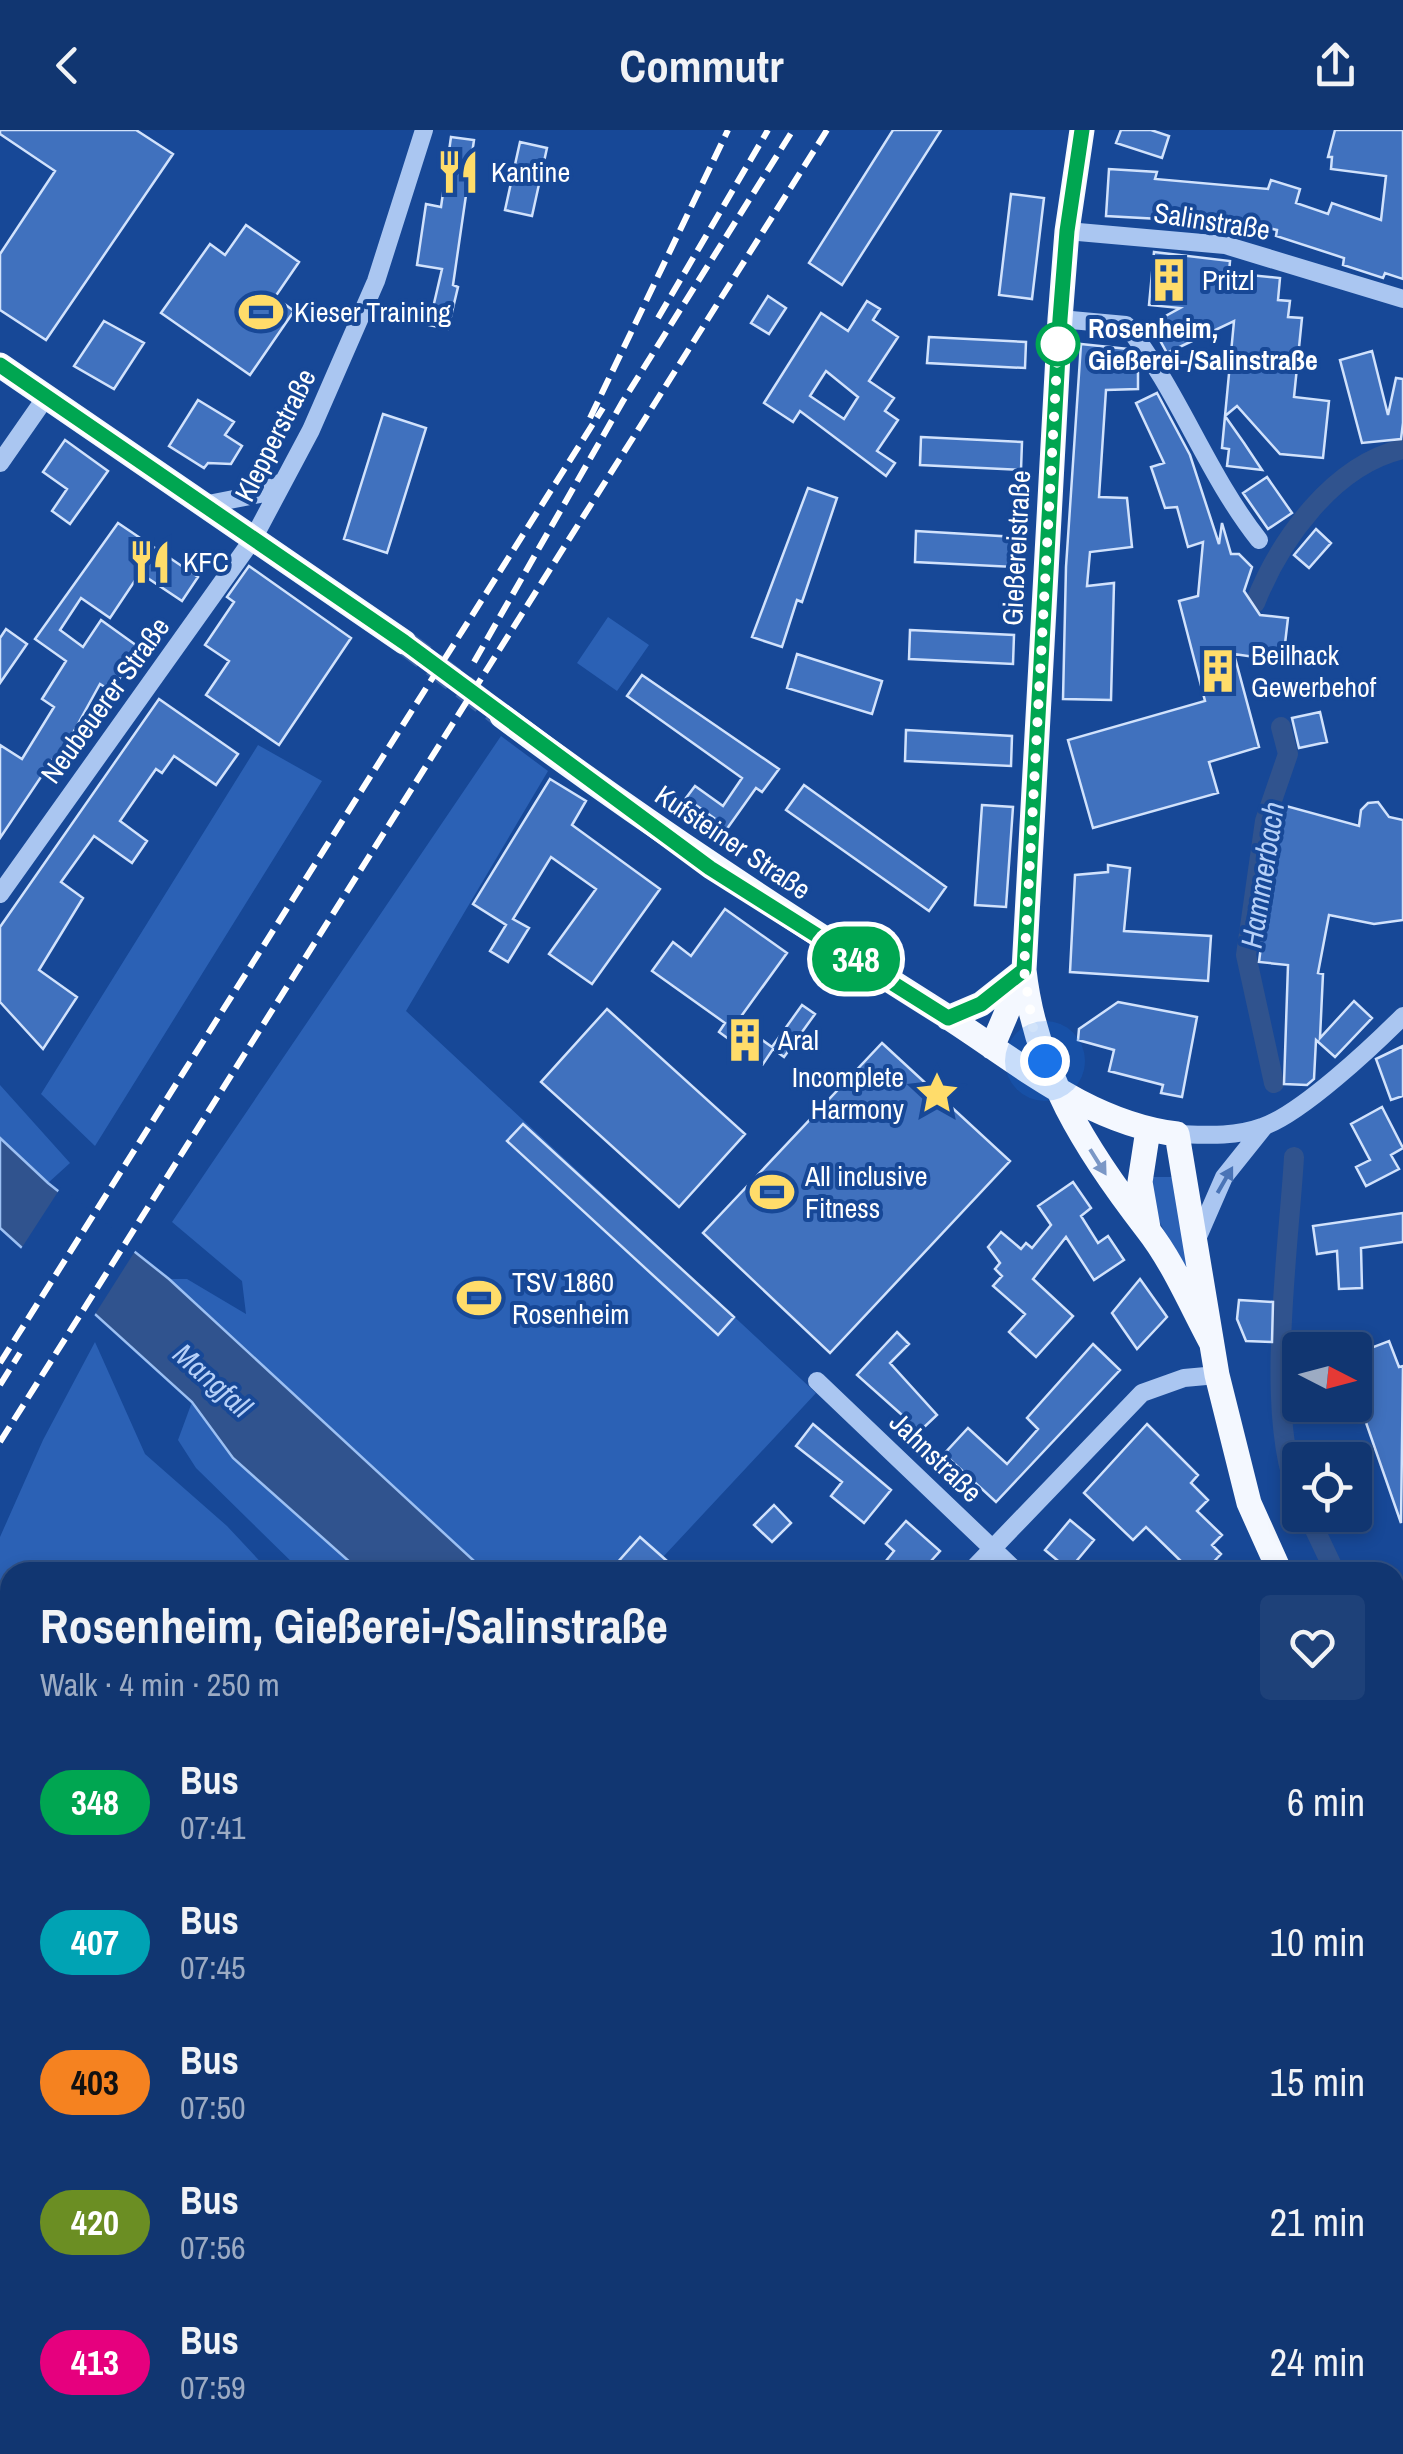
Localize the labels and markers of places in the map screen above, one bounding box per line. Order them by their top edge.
restaurant icon: Kantine [434,148,482,196]
place label: Kantine [491,153,570,191]
building icon: Pritzl [1145,256,1193,304]
place label: Pritzl [1202,261,1254,299]
sports icon: Kieser Training [237,288,285,336]
place label: Kieser Training [294,293,451,331]
place label: Rosenheim, Gießerei-/Salinstraße [1088,309,1318,379]
marker: Rosenheim, Gießerei-/Salinstraße [1037,323,1079,365]
restaurant icon: KFC [126,538,174,586]
place label: KFC [183,543,229,581]
place label: Beilhack Gewerbehof [1251,636,1377,706]
building icon: Beilhack Gewerbehof [1194,647,1242,695]
building icon: Aral [721,1016,769,1064]
place label: Aral [777,1021,819,1059]
place label: Incomplete Harmony [792,1058,905,1128]
place icon: Incomplete Harmony [913,1069,961,1117]
place label: All inclusive Fitness [804,1157,928,1227]
sports icon: All inclusive Fitness [748,1168,796,1216]
place label: TSV 1860 Rosenheim [512,1263,629,1333]
sports icon: TSV 1860 Rosenheim [455,1274,503,1322]

